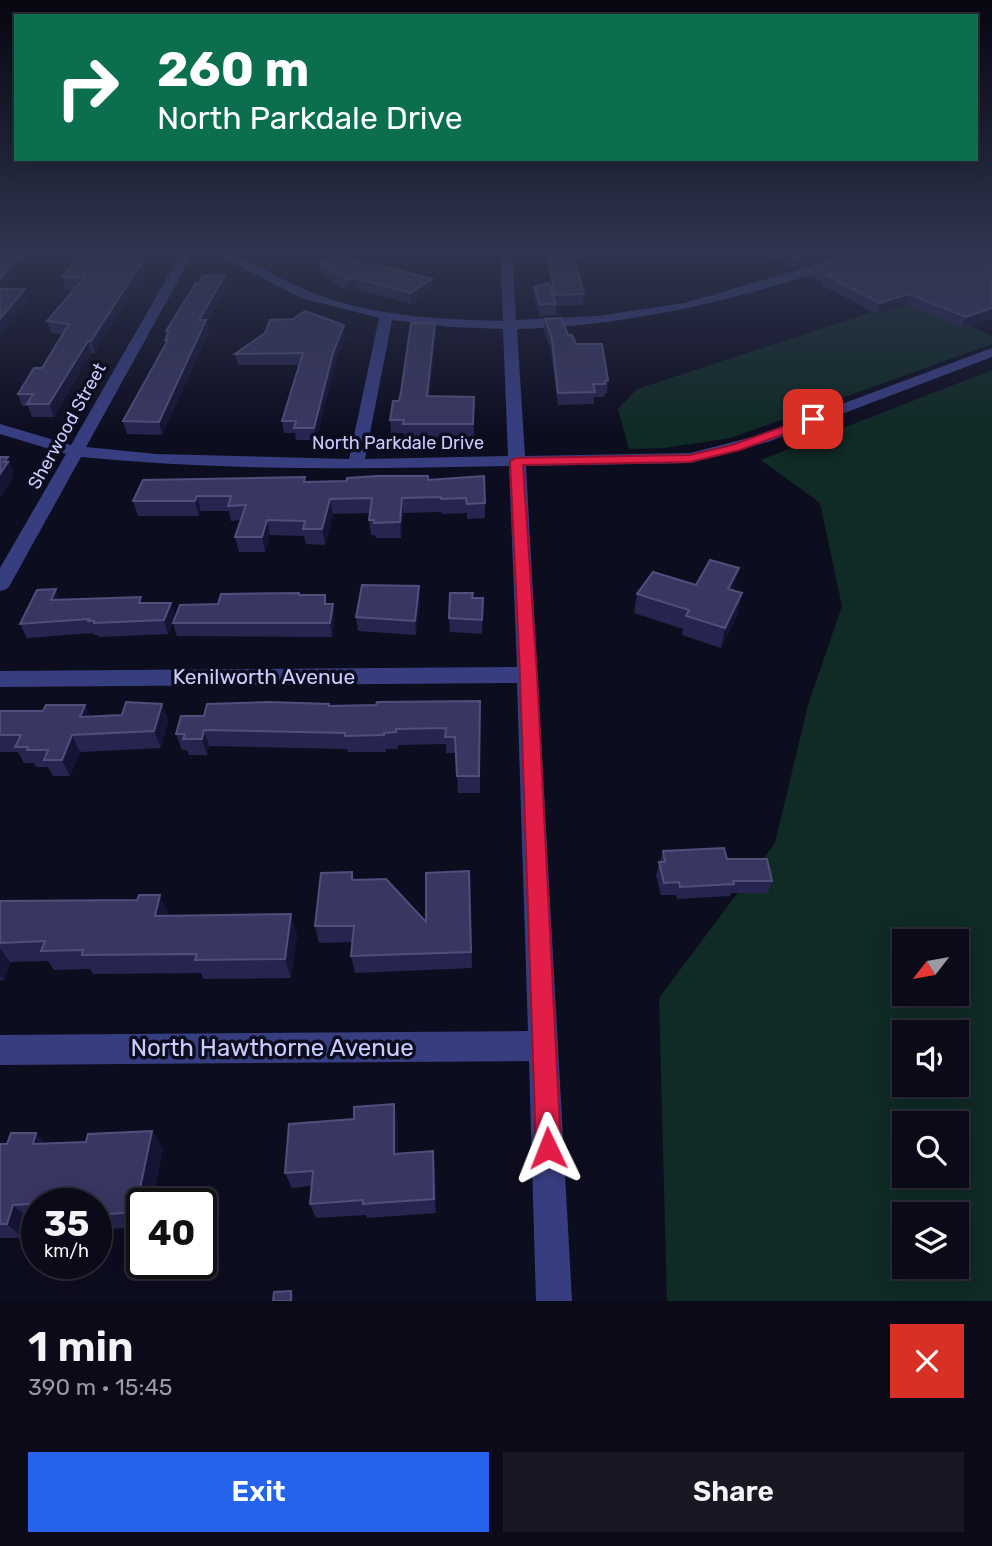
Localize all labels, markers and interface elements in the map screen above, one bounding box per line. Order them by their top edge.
text: 260 m [157,40,309,98]
icon: right [42,42,133,133]
text: North Parkdale Drive [157,99,463,137]
street label: Sherwood Street [23,359,111,493]
pin [783,389,843,449]
icon: arrive [794,400,832,438]
street label: North Parkdale Drive [312,432,484,454]
street label: Kenilworth Avenue [173,664,355,689]
north arrow [892,929,970,1006]
map controls [892,929,969,1279]
button: sound [892,1020,969,1097]
street label: North Hawthorne Avenue [130,1034,414,1062]
position arrow [511,1111,585,1185]
button: search [892,1111,969,1188]
speed limit sign: 40 [126,1188,217,1279]
button: layers [892,1202,969,1279]
text: 35 [44,1203,89,1245]
text: km/h [44,1240,89,1262]
text: 1 min [28,1322,134,1372]
button: close [890,1324,964,1398]
text: 390 m · 15:45 [28,1373,172,1401]
button: Exit [28,1452,489,1532]
button: Share [503,1452,964,1532]

